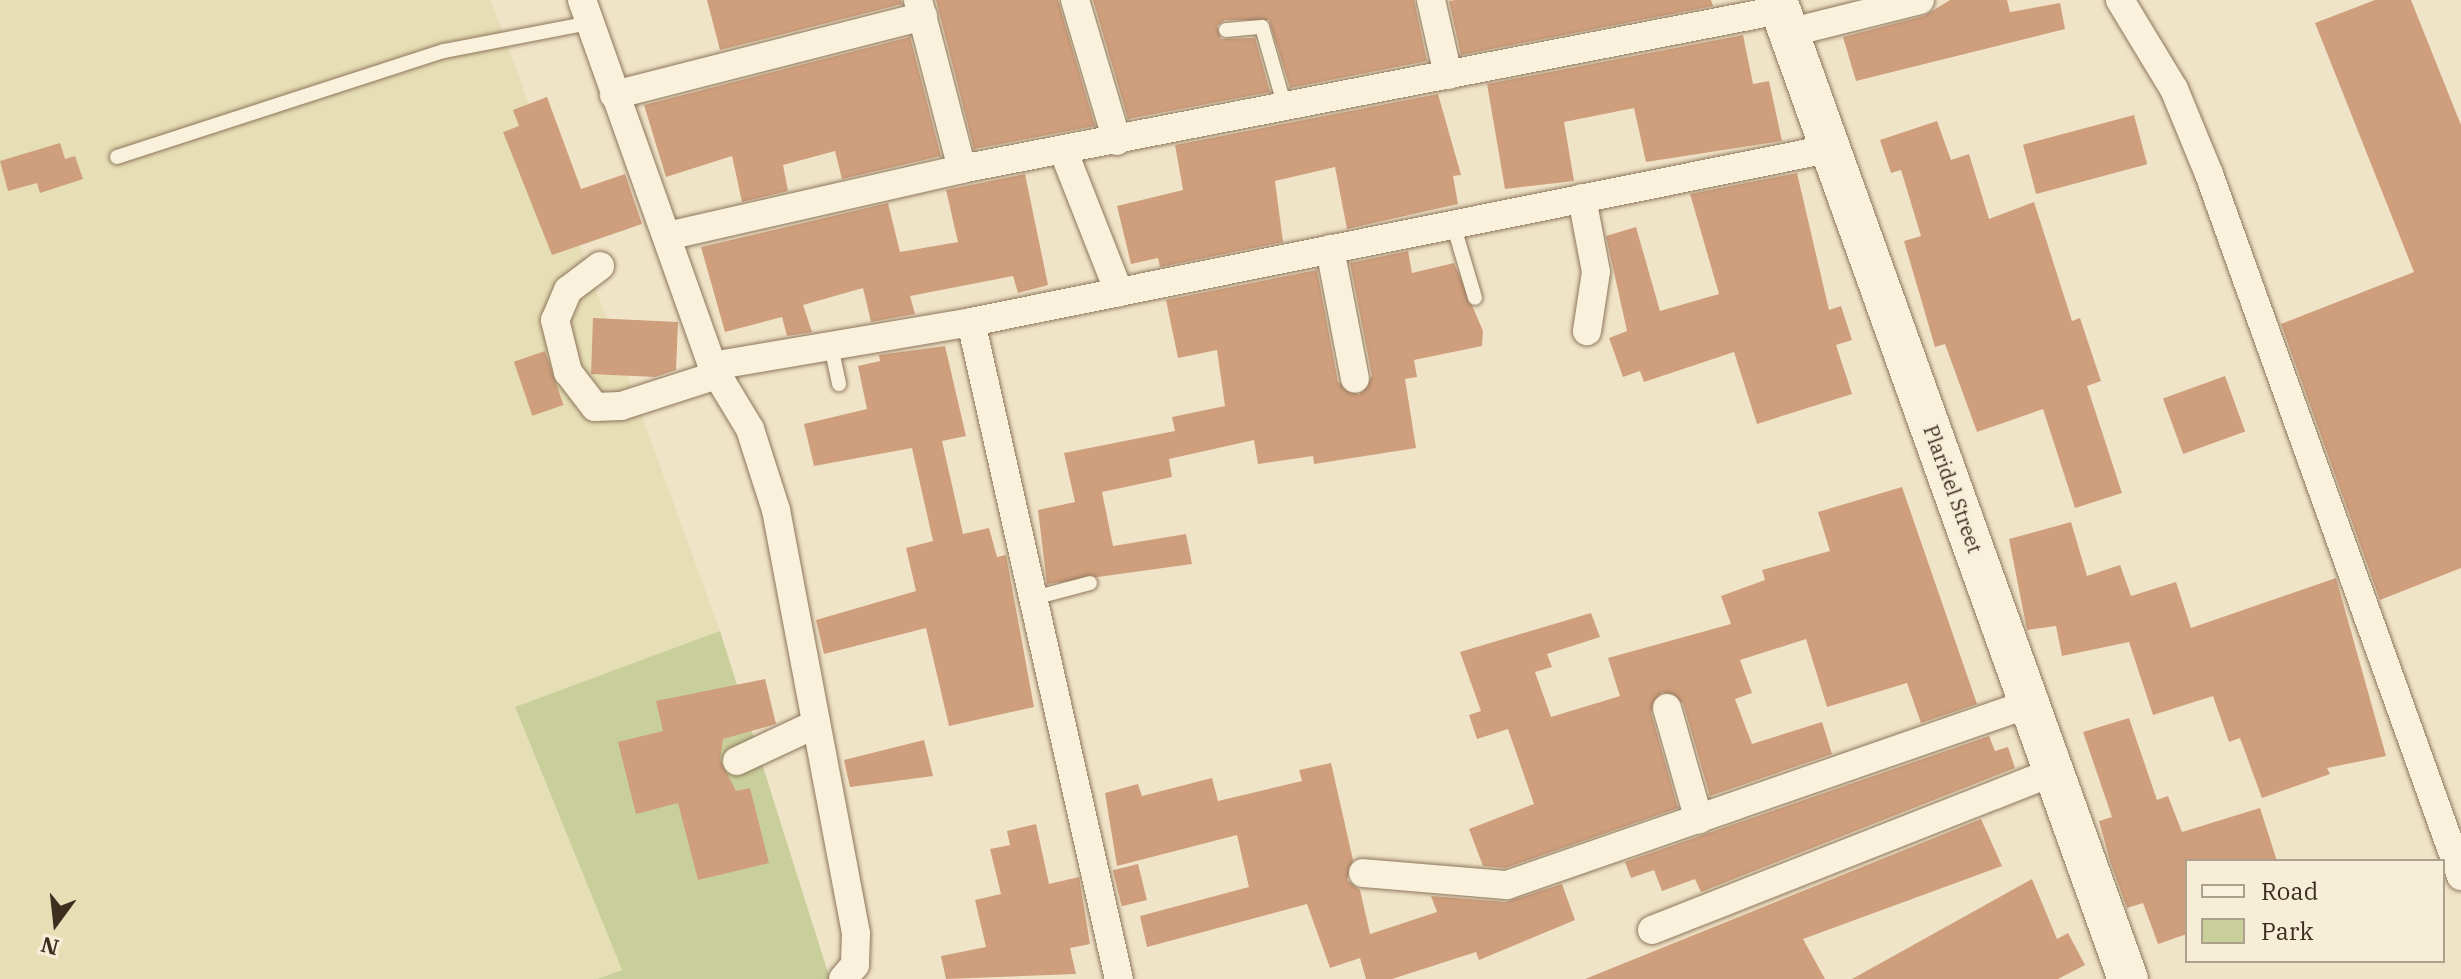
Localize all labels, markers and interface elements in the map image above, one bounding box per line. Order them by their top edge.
street label: Plaridel Street [1919,422,1987,556]
legend [2185,859,2445,963]
text: Road [2261,875,2318,907]
north arrow [16,883,96,963]
text: Park [2261,915,2313,947]
text: N [37,930,62,963]

